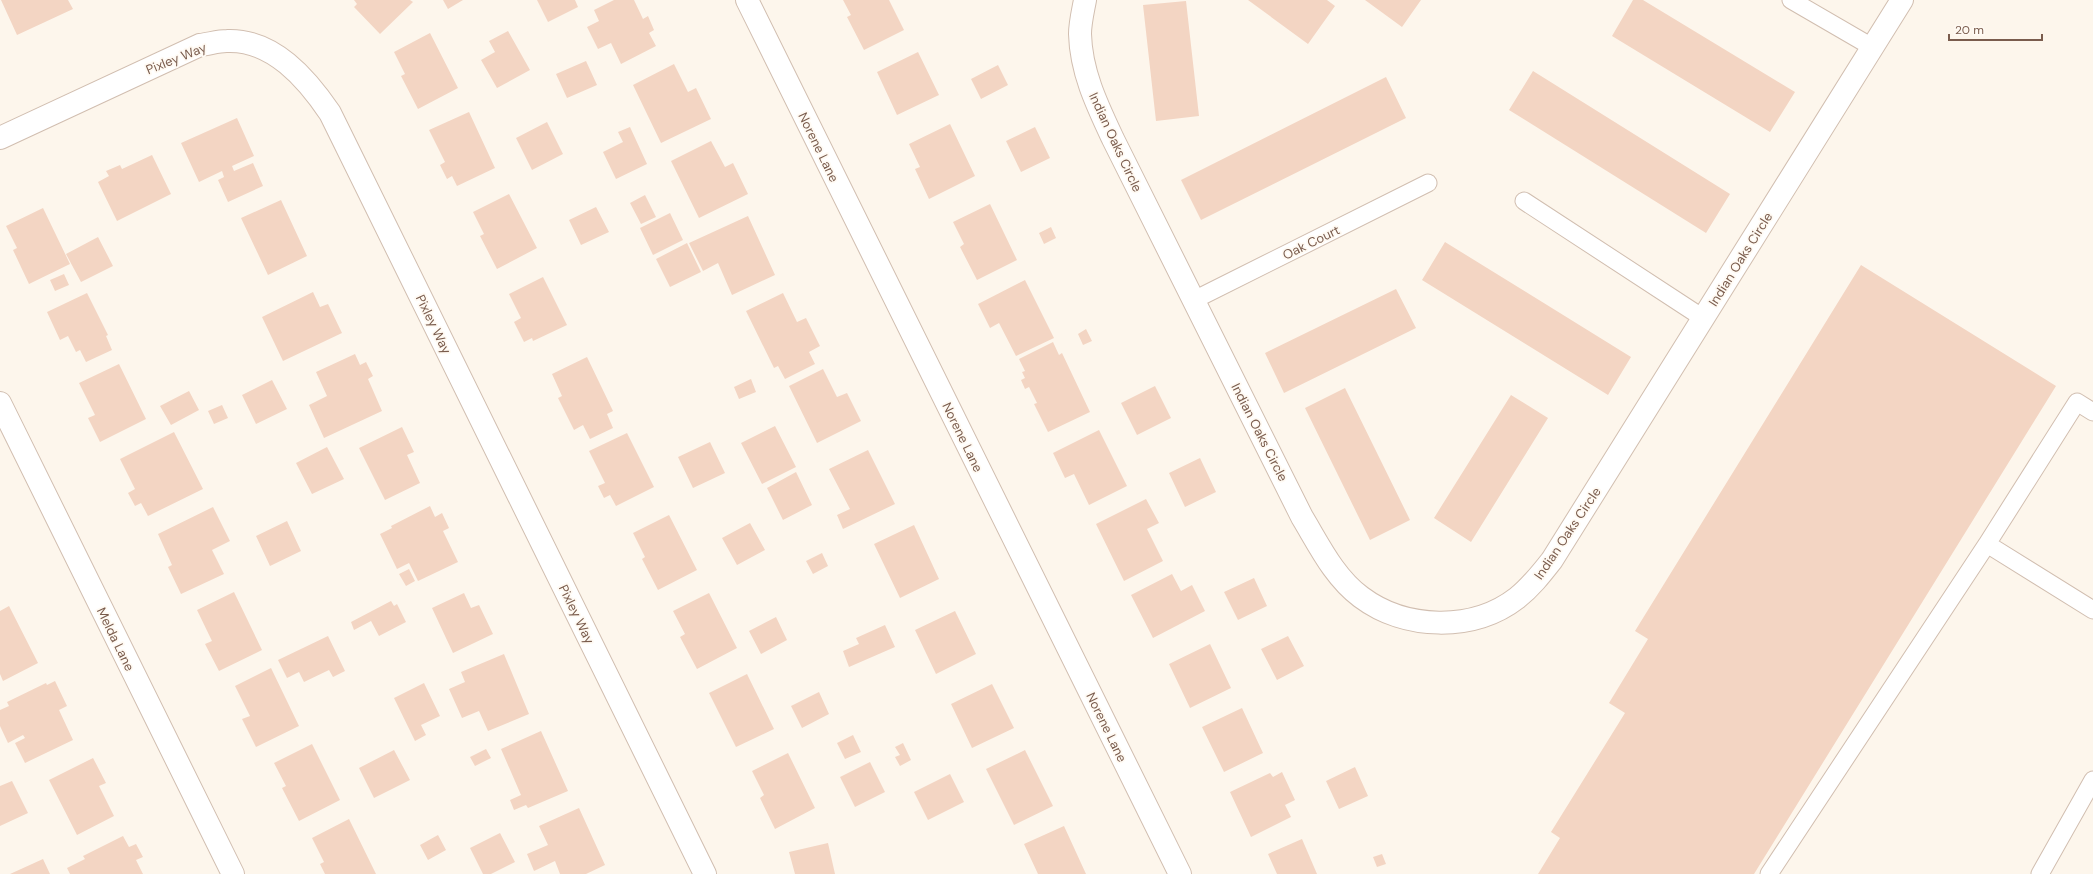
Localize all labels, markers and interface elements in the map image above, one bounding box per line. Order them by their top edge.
scale bar [1949,16,2042,42]
text: 20 m [1955,22,1984,38]
street label: Pixley Way [143,39,209,78]
street label: Indian Oaks Circle [1085,90,1146,195]
street label: Norene Lane [794,109,843,185]
street label: Indian Oaks Circle [1705,209,1776,309]
street label: Oak Court [1280,221,1343,264]
street label: Pixley Way [412,292,455,357]
street label: Indian Oaks Circle [1228,380,1292,484]
street label: Norene Lane [938,399,987,475]
street label: Indian Oaks Circle [1530,484,1605,583]
street label: Pixley Way [555,582,598,647]
street label: Melda Lane [93,605,138,674]
street label: Norene Lane [1082,689,1131,765]

